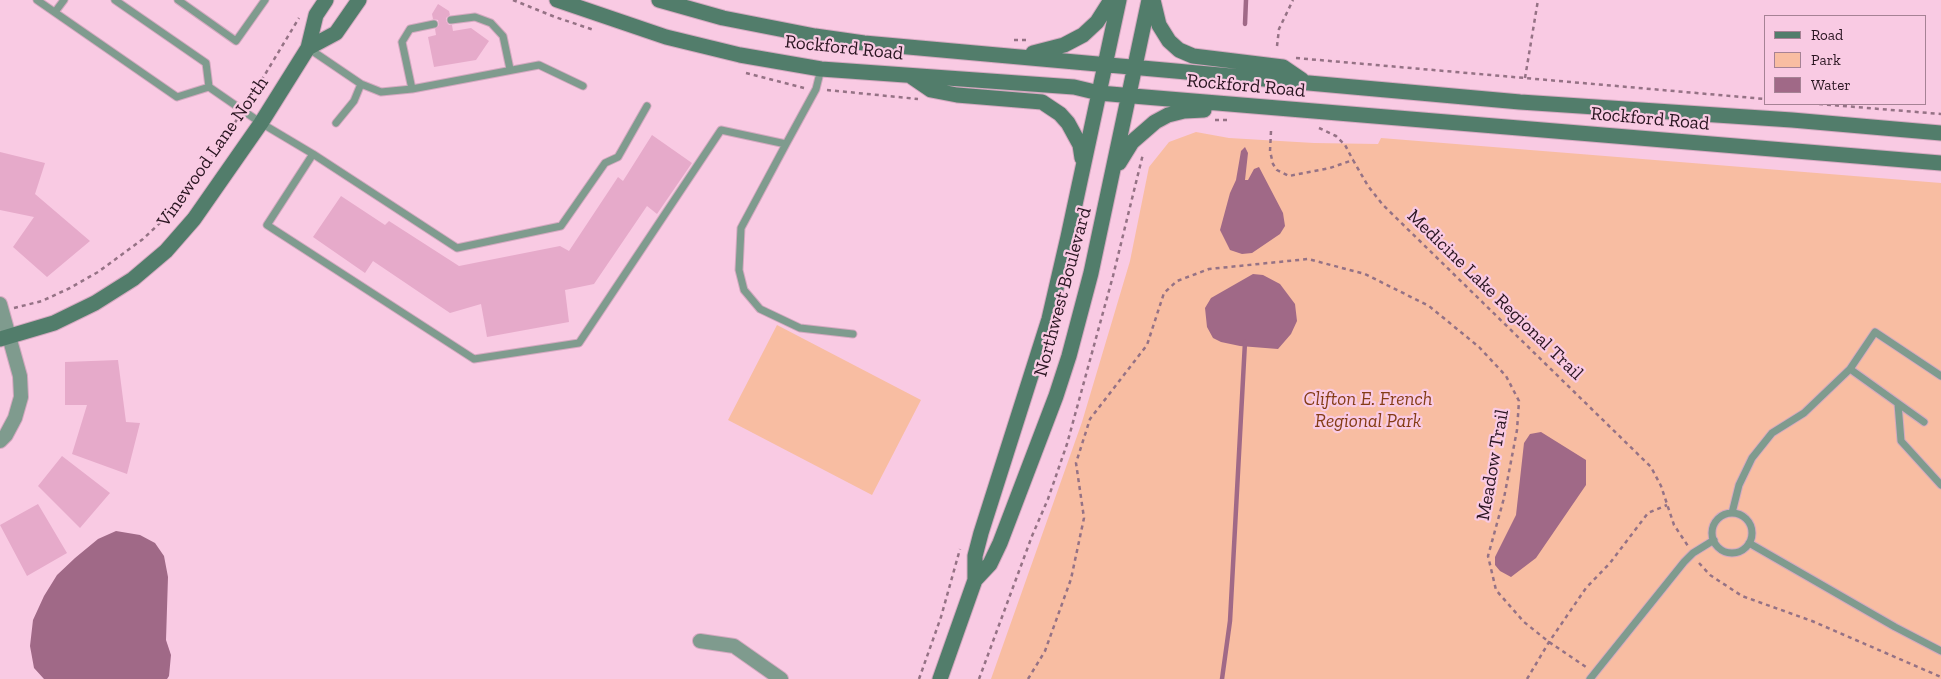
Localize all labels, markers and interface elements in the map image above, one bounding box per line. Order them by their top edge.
legend [1764,15,1926,105]
text: Road [1811,26,1843,44]
street label: Rockford Road [784,30,904,66]
text: Park [1811,51,1841,69]
street label: Rockford Road [1186,69,1306,103]
street label: Vinewood Lane North [153,72,273,232]
text: Water [1811,76,1851,94]
street label: Rockford Road [1590,102,1710,136]
street label: Northwest Boulevard [1029,205,1097,379]
street label: Medicine Lake Regional Trail [1402,205,1588,385]
park label: Clifton E. French Regional Park [1304,389,1432,433]
street label: Meadow Trail [1472,408,1514,522]

